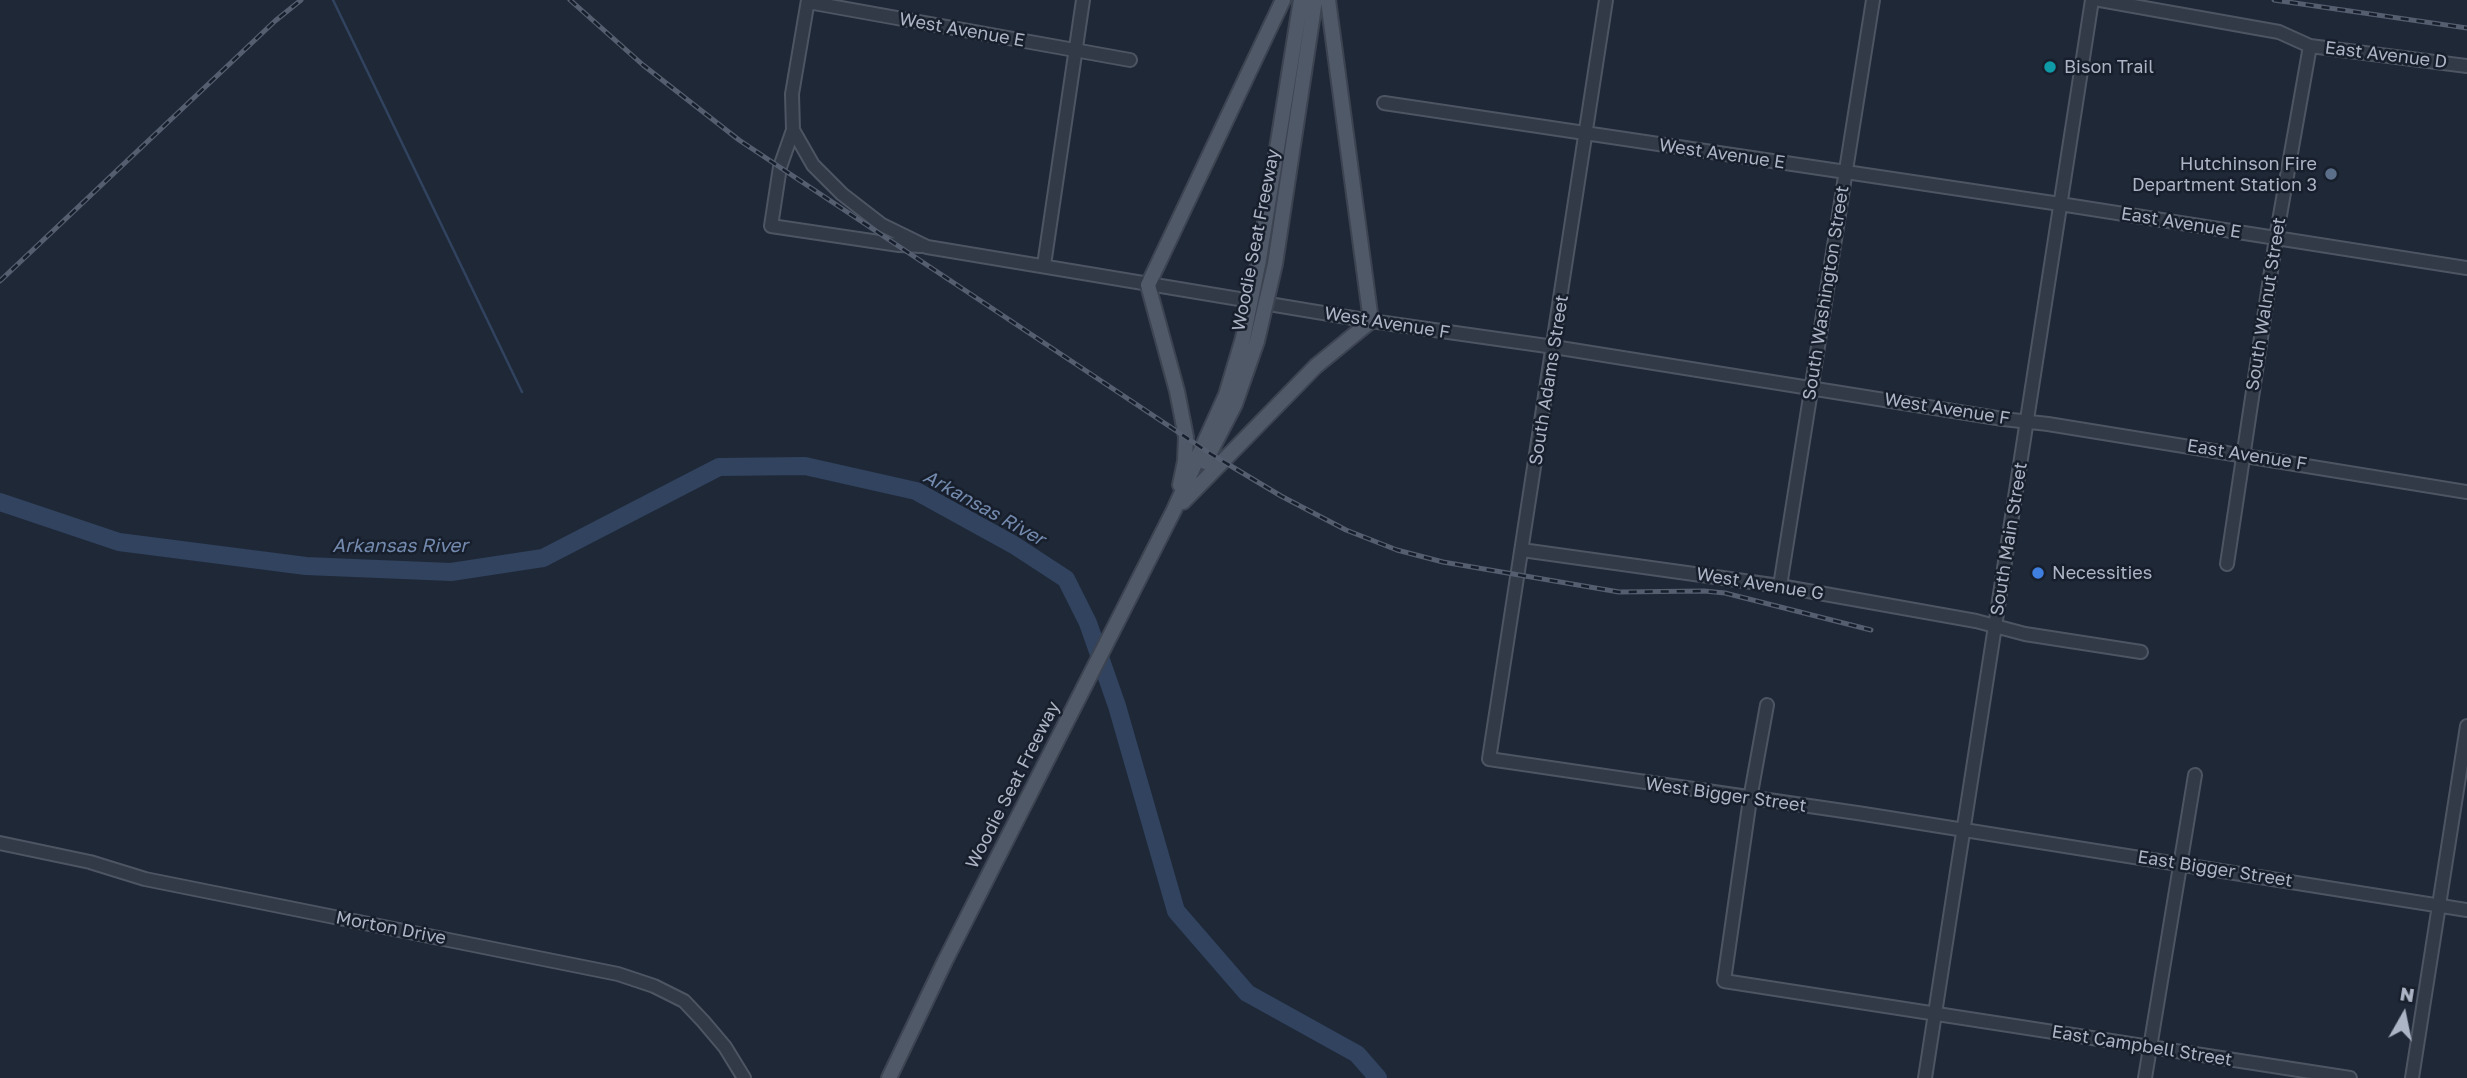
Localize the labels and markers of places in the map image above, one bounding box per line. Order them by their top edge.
place label: Bison Trail [2064,56,2154,78]
marker: Bison Trail [2042,59,2058,75]
place label: Hutchinson Fire Department Station 3 [2132,153,2317,196]
marker: Hutchinson Fire Department Station 3 [2323,166,2339,182]
place label: Necessities [2052,562,2152,584]
marker: Necessities [2030,565,2046,581]

